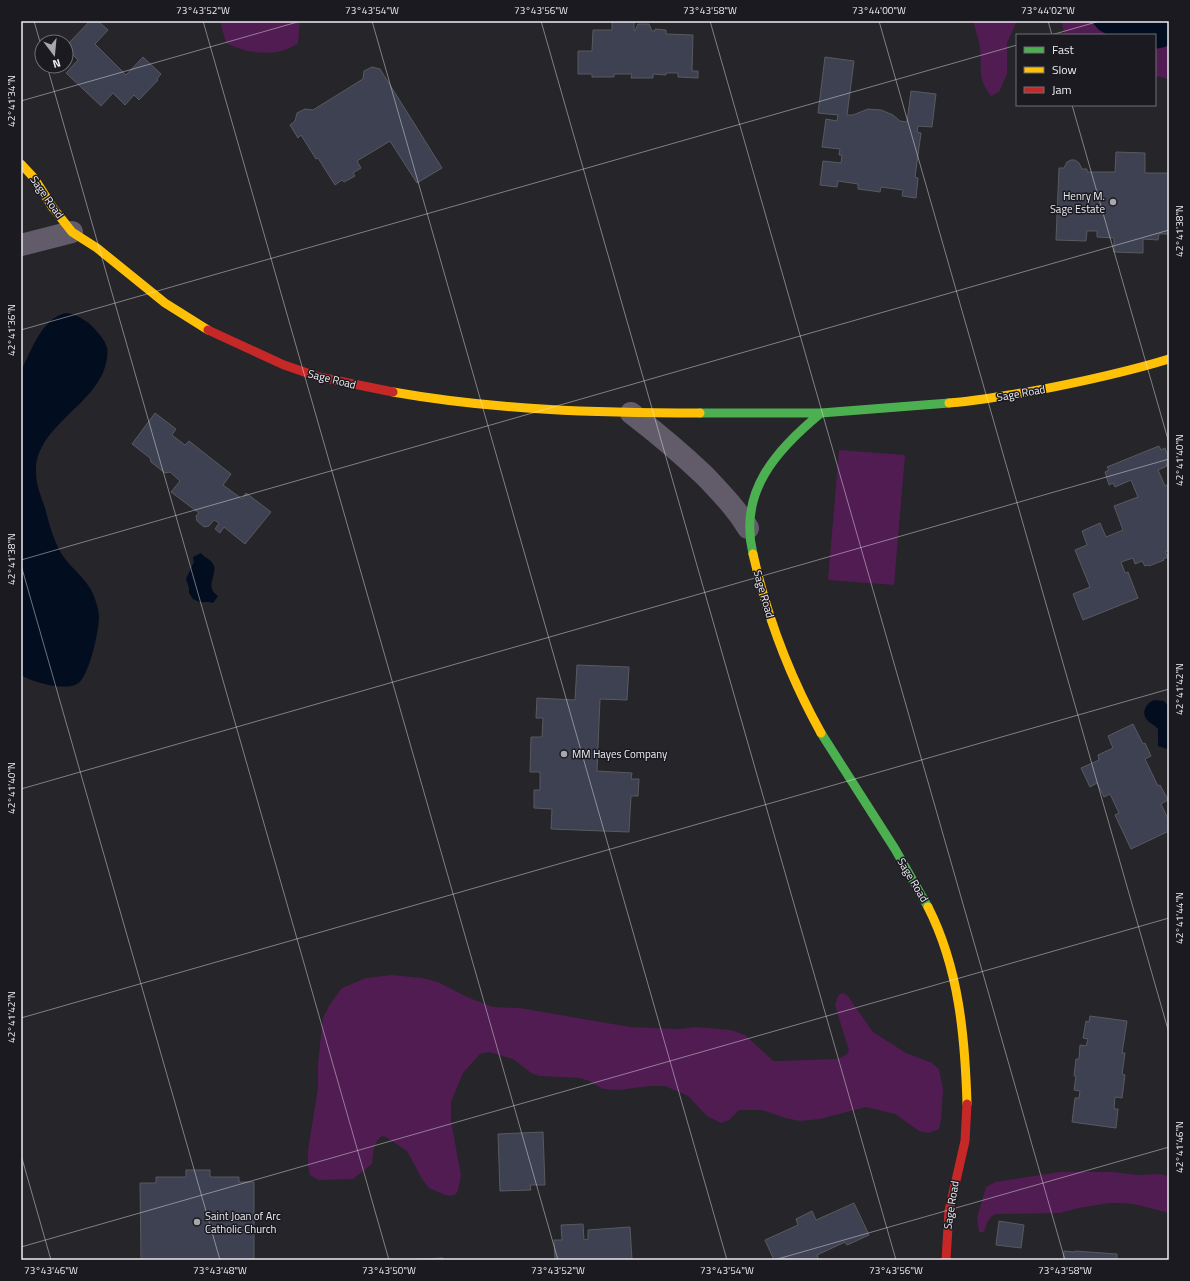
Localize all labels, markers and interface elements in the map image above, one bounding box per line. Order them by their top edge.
text: 73°43'52"W [176,3,230,18]
text: 73°43'54"W [345,3,399,18]
text: 73°43'56"W [514,3,568,18]
text: 73°43'58"W [683,3,737,18]
text: 73°44'00"W [852,3,906,18]
text: 73°44'02"W [1021,3,1075,18]
north arrow [34,34,74,74]
legend [1016,34,1156,106]
text: Fast [1052,40,1075,59]
text: N [51,55,63,72]
text: Slow [1052,60,1077,79]
text: 42°41'34"N [4,75,19,127]
text: Jam [1052,80,1072,99]
street label: Sage Road [26,172,68,222]
place label: Henry M. Sage Estate [1050,188,1105,217]
marker: Henry M. Sage Estate [1108,197,1118,207]
text: 42°41'38"N [1172,205,1187,257]
text: 42°41'36"N [4,304,19,356]
street label: Sage Road [306,365,358,393]
street label: Sage Road [996,381,1047,405]
text: 42°41'40"N [1172,434,1187,486]
text: 42°41'38"N [4,533,19,585]
street label: Sage Road [750,568,778,620]
text: 42°41'42"N [1172,663,1187,715]
place label: MM Hayes Company [572,746,668,762]
marker: MM Hayes Company [559,749,569,759]
text: 42°41'40"N [4,762,19,814]
street label: Sage Road [894,855,933,905]
text: 42°41'44"N [1172,892,1187,944]
text: 42°41'42"N [4,991,19,1043]
text: 42°41'46"N [1172,1121,1187,1173]
street label: Sage Road [939,1179,963,1230]
place label: Saint Joan of Arc Catholic Church [205,1208,281,1237]
marker: Saint Joan of Arc Catholic Church [192,1217,202,1227]
text: 73°43'46"W [24,1263,78,1278]
text: 73°43'48"W [193,1263,247,1278]
text: 73°43'50"W [362,1263,416,1278]
text: 73°43'52"W [531,1263,585,1278]
text: 73°43'54"W [700,1263,754,1278]
text: 73°43'56"W [869,1263,923,1278]
text: 73°43'58"W [1038,1263,1092,1278]

